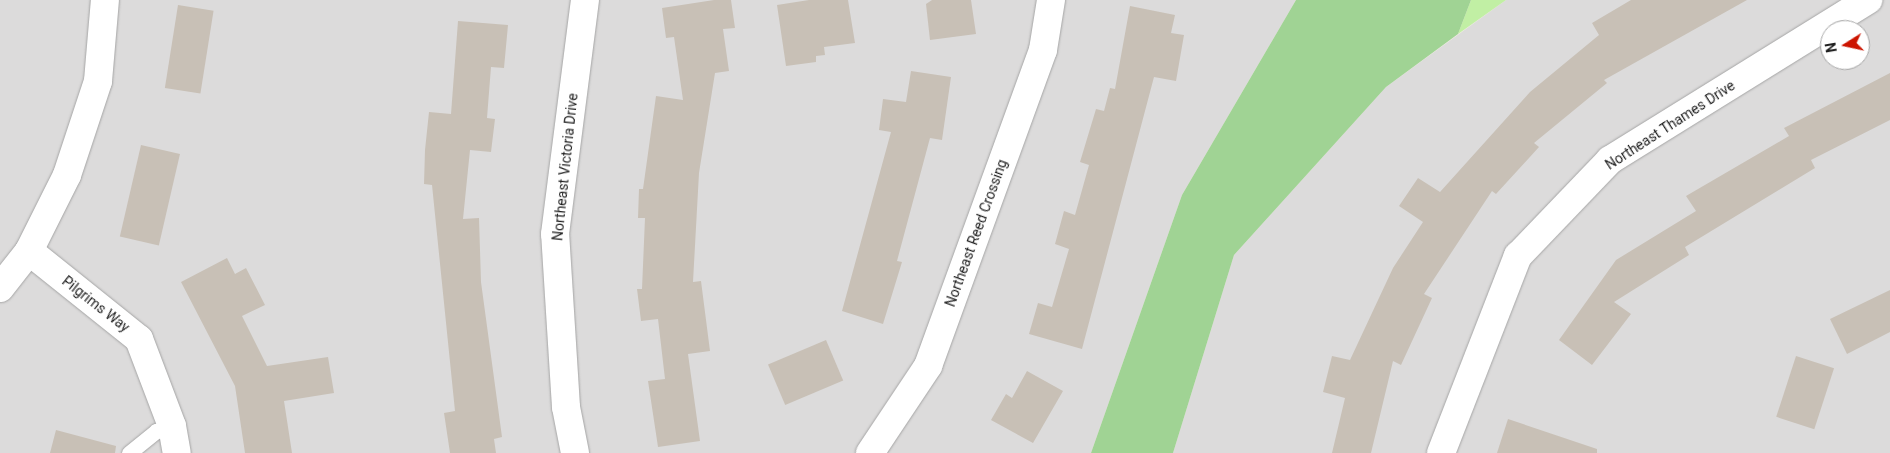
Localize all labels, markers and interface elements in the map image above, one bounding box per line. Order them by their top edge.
north arrow [1820,20,1870,70]
text: N [1822,41,1840,54]
street label: Northeast Thames Drive [1602,77,1738,173]
street label: Northeast Victoria Drive [549,92,581,242]
street label: Northeast Reed Crossing [941,157,1011,309]
street label: Pilgrims Way [59,272,133,336]

